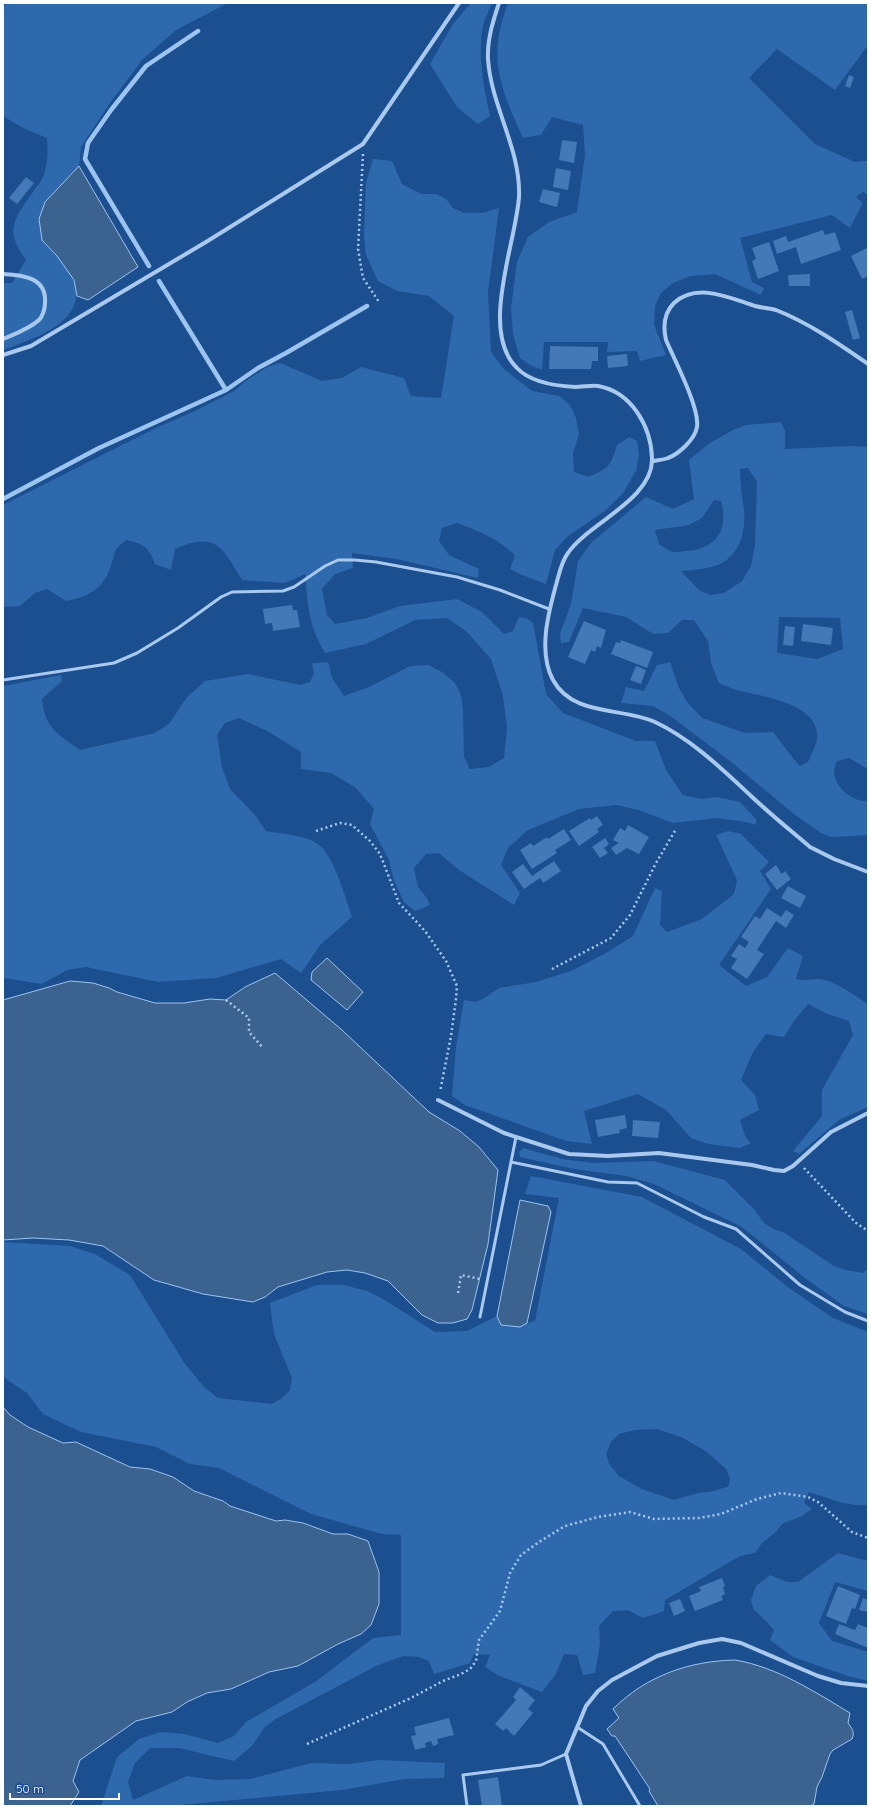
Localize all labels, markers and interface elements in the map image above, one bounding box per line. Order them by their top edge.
scale bar [10,1775,119,1801]
text: 50 m [16,1781,44,1796]

